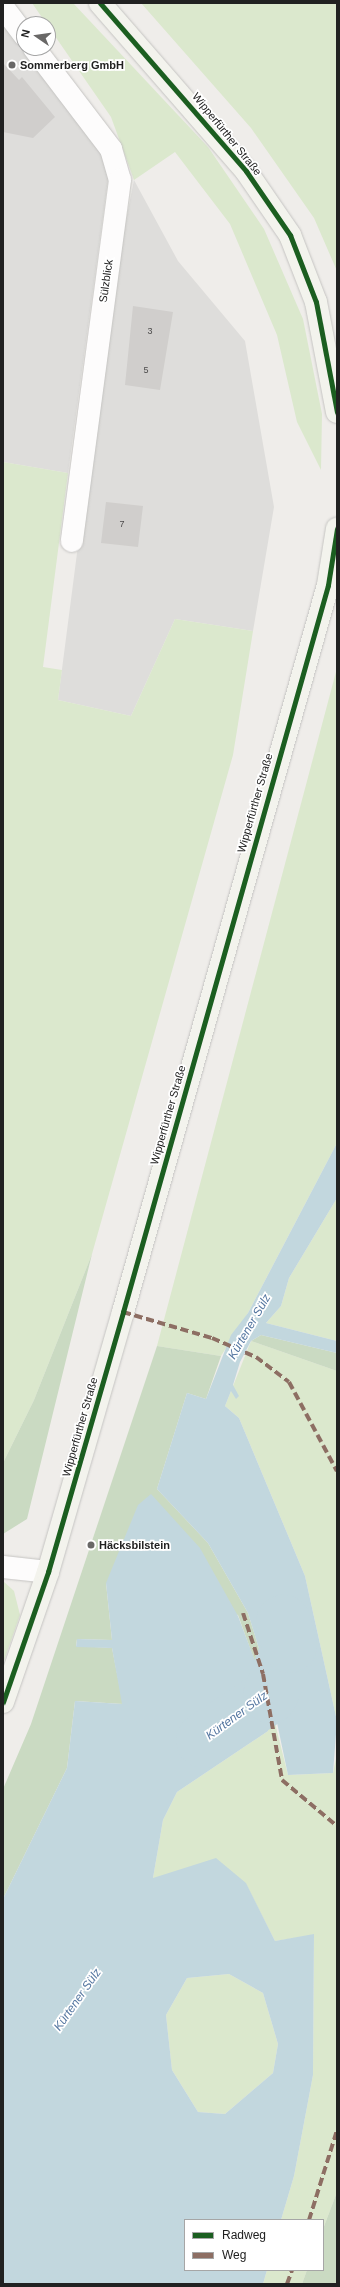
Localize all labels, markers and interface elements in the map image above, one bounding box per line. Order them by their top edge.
north arrow [16,16,56,56]
text: N [19,28,32,39]
place label: Sommerberg GmbH [20,58,124,72]
marker: Sommerberg GmbH [7,60,17,70]
street label: Wipperfürther Straße [190,90,264,178]
street label: Sülzblick [96,259,116,303]
house number: 3 [147,326,153,336]
house number: 5 [143,365,149,375]
house number: 7 [119,519,125,529]
street label: Wipperfürther Straße [235,752,275,854]
street label: Wipperfürther Straße [148,1064,188,1166]
water label: Kürtener Sülz [226,1292,274,1362]
street label: Wipperfürther Straße [60,1376,100,1478]
place label: Häcksbilstein [99,1538,170,1552]
marker: Häcksbilstein [86,1540,96,1550]
water label: Kürtener Sülz [203,1689,271,1743]
water label: Kürtener Sülz [51,1966,105,2034]
legend [184,2219,324,2271]
text: Radweg [222,2228,266,2242]
text: Weg [222,2248,246,2262]

